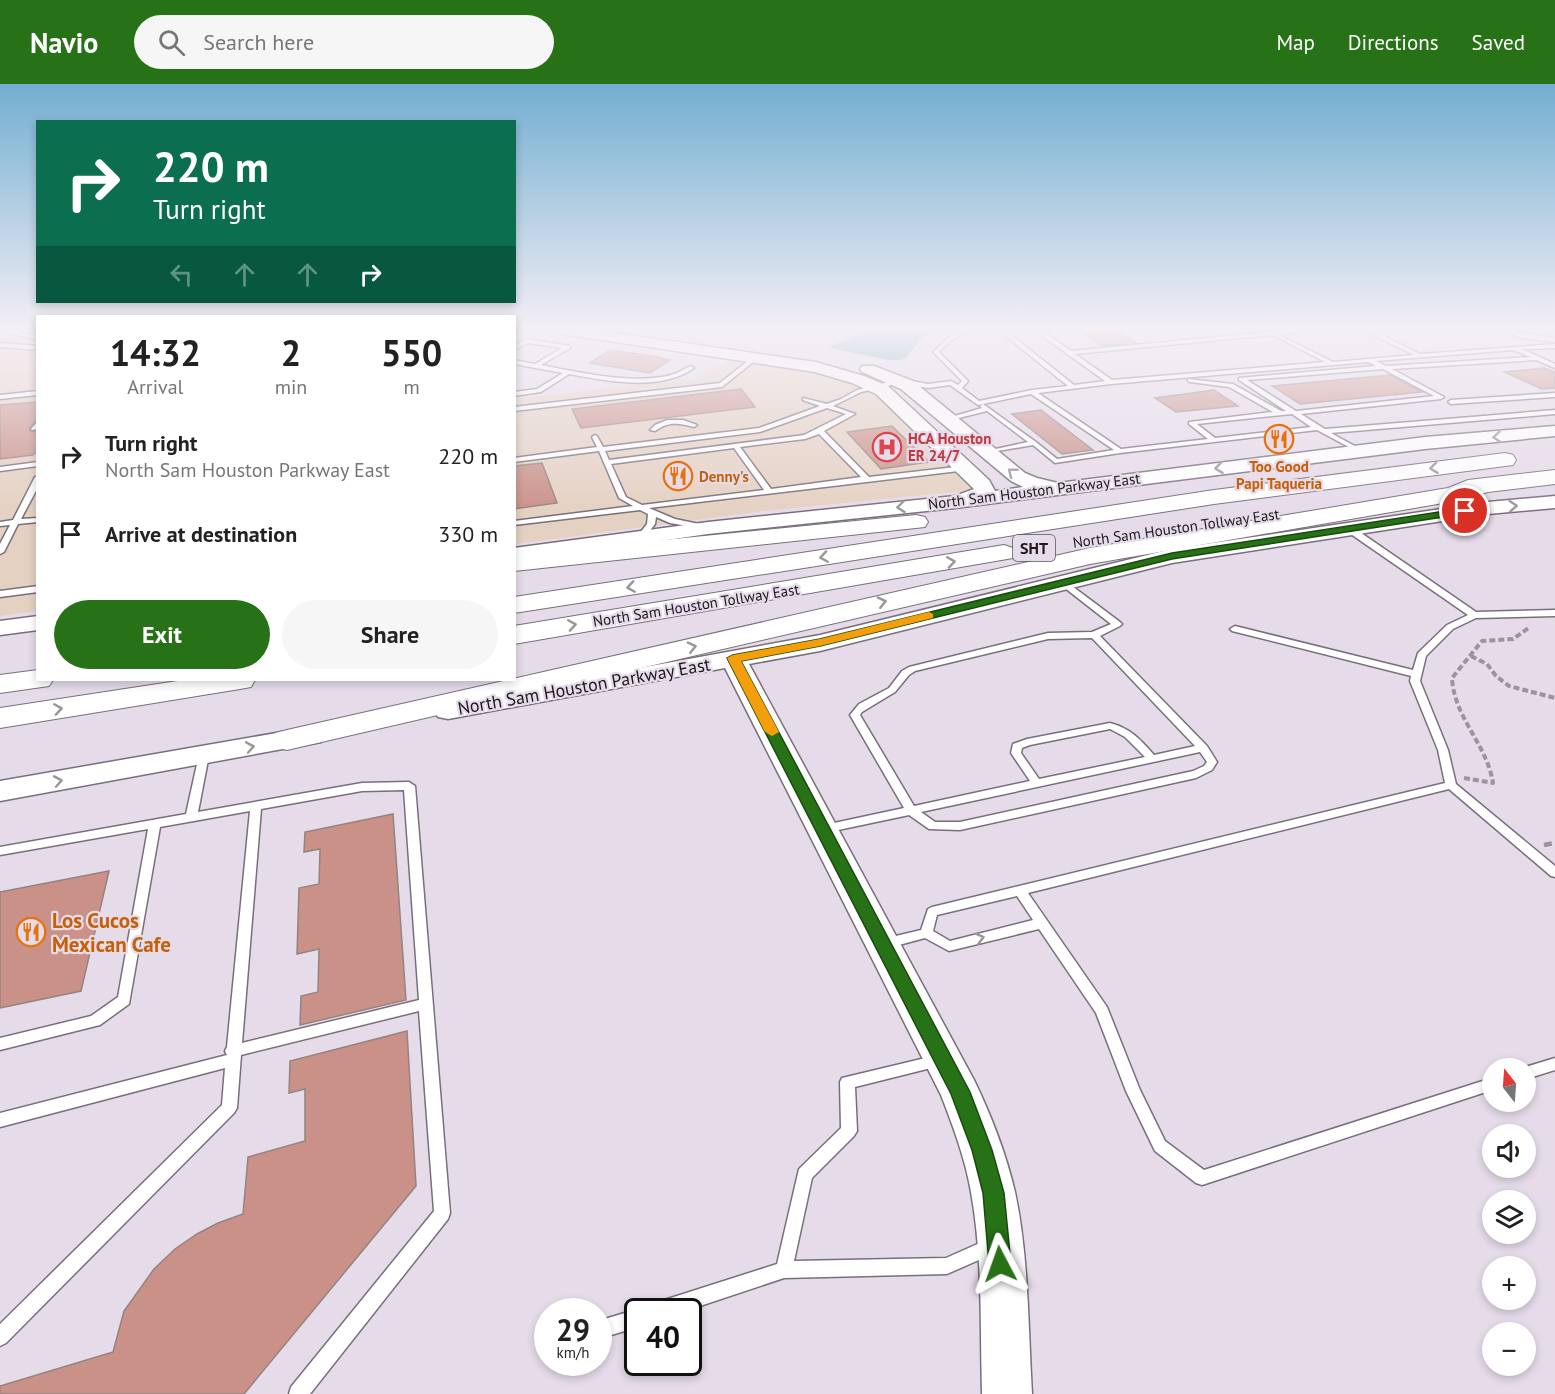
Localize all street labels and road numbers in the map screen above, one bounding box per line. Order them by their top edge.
street label: North Sam Houston Parkway East [927,469,1141,513]
street label: North Sam Houston Tollway East [1071,504,1281,552]
road number: SHT [1013,535,1055,561]
street label: North Sam Houston Tollway East [591,579,801,631]
street label: North Sam Houston Parkway East [456,652,712,720]

